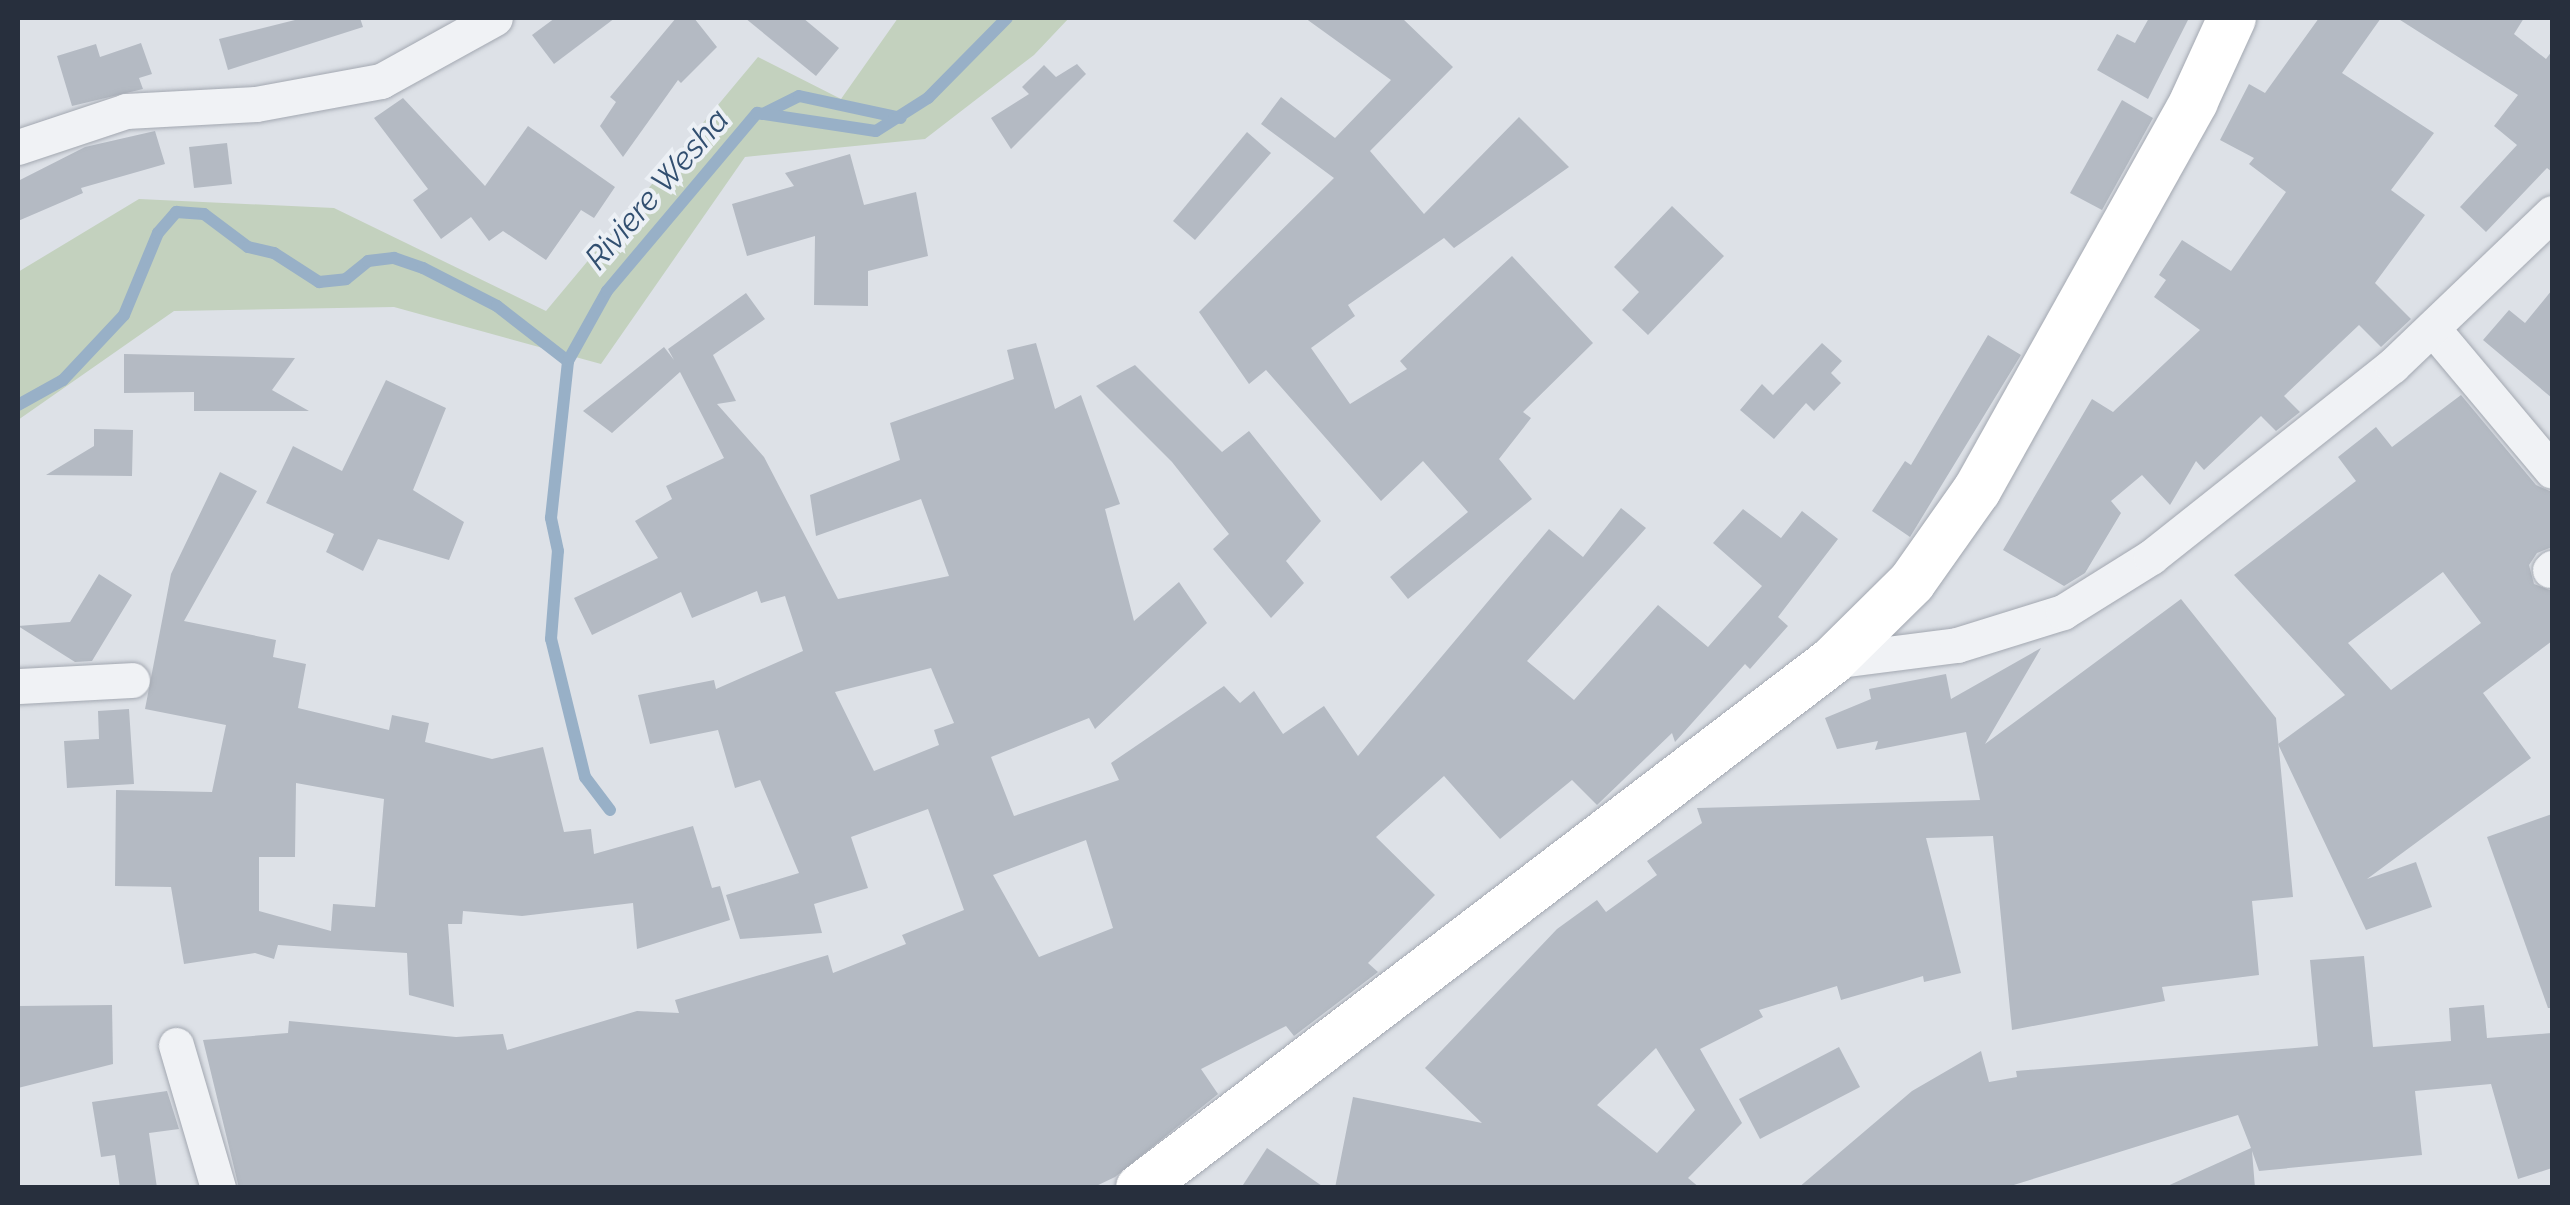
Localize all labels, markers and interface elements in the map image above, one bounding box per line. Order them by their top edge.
water label: Riviere Wesha [577,101,737,277]

